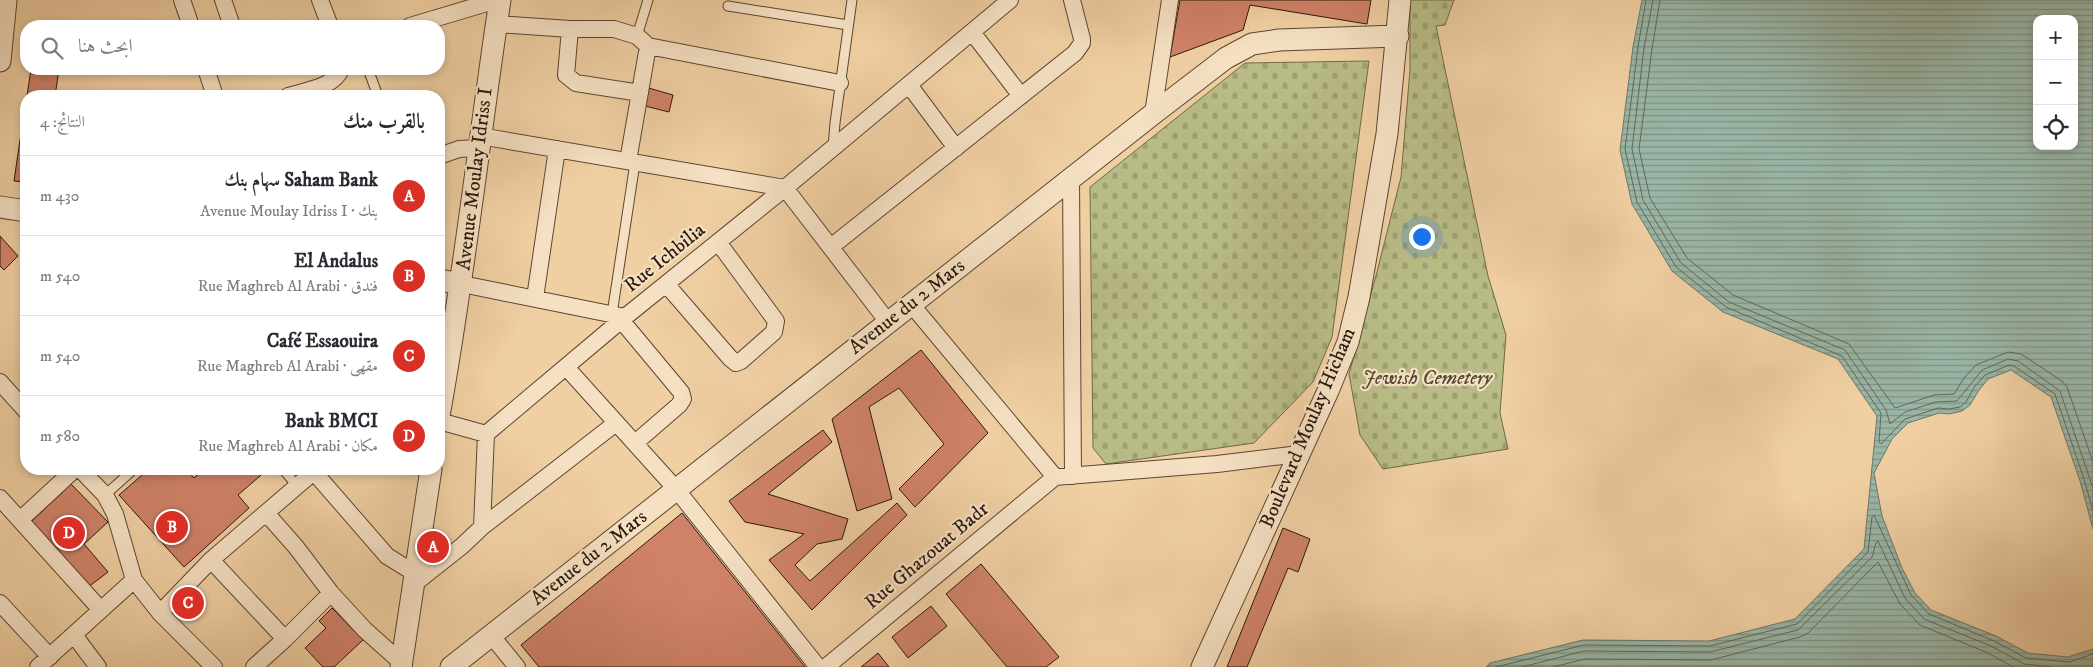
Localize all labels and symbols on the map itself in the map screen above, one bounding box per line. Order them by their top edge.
street label: Avenue Moulay Idriss I [451,86,499,272]
street label: Rue Ichbilia [620,218,711,298]
your location [1409,224,1435,250]
street label: Avenue du 2 Mars [844,254,970,360]
street label: Boulevard Moulay Hicham [1254,324,1362,532]
park label: Jewish Cemetery [1362,366,1493,391]
street label: Rue Ghazouat Badr [860,496,995,615]
street label: Avenue du 2 Mars [526,505,652,611]
pin: B [156,508,188,546]
pin: D [53,514,85,552]
pin: A [417,528,449,566]
pin: C [172,584,204,622]

